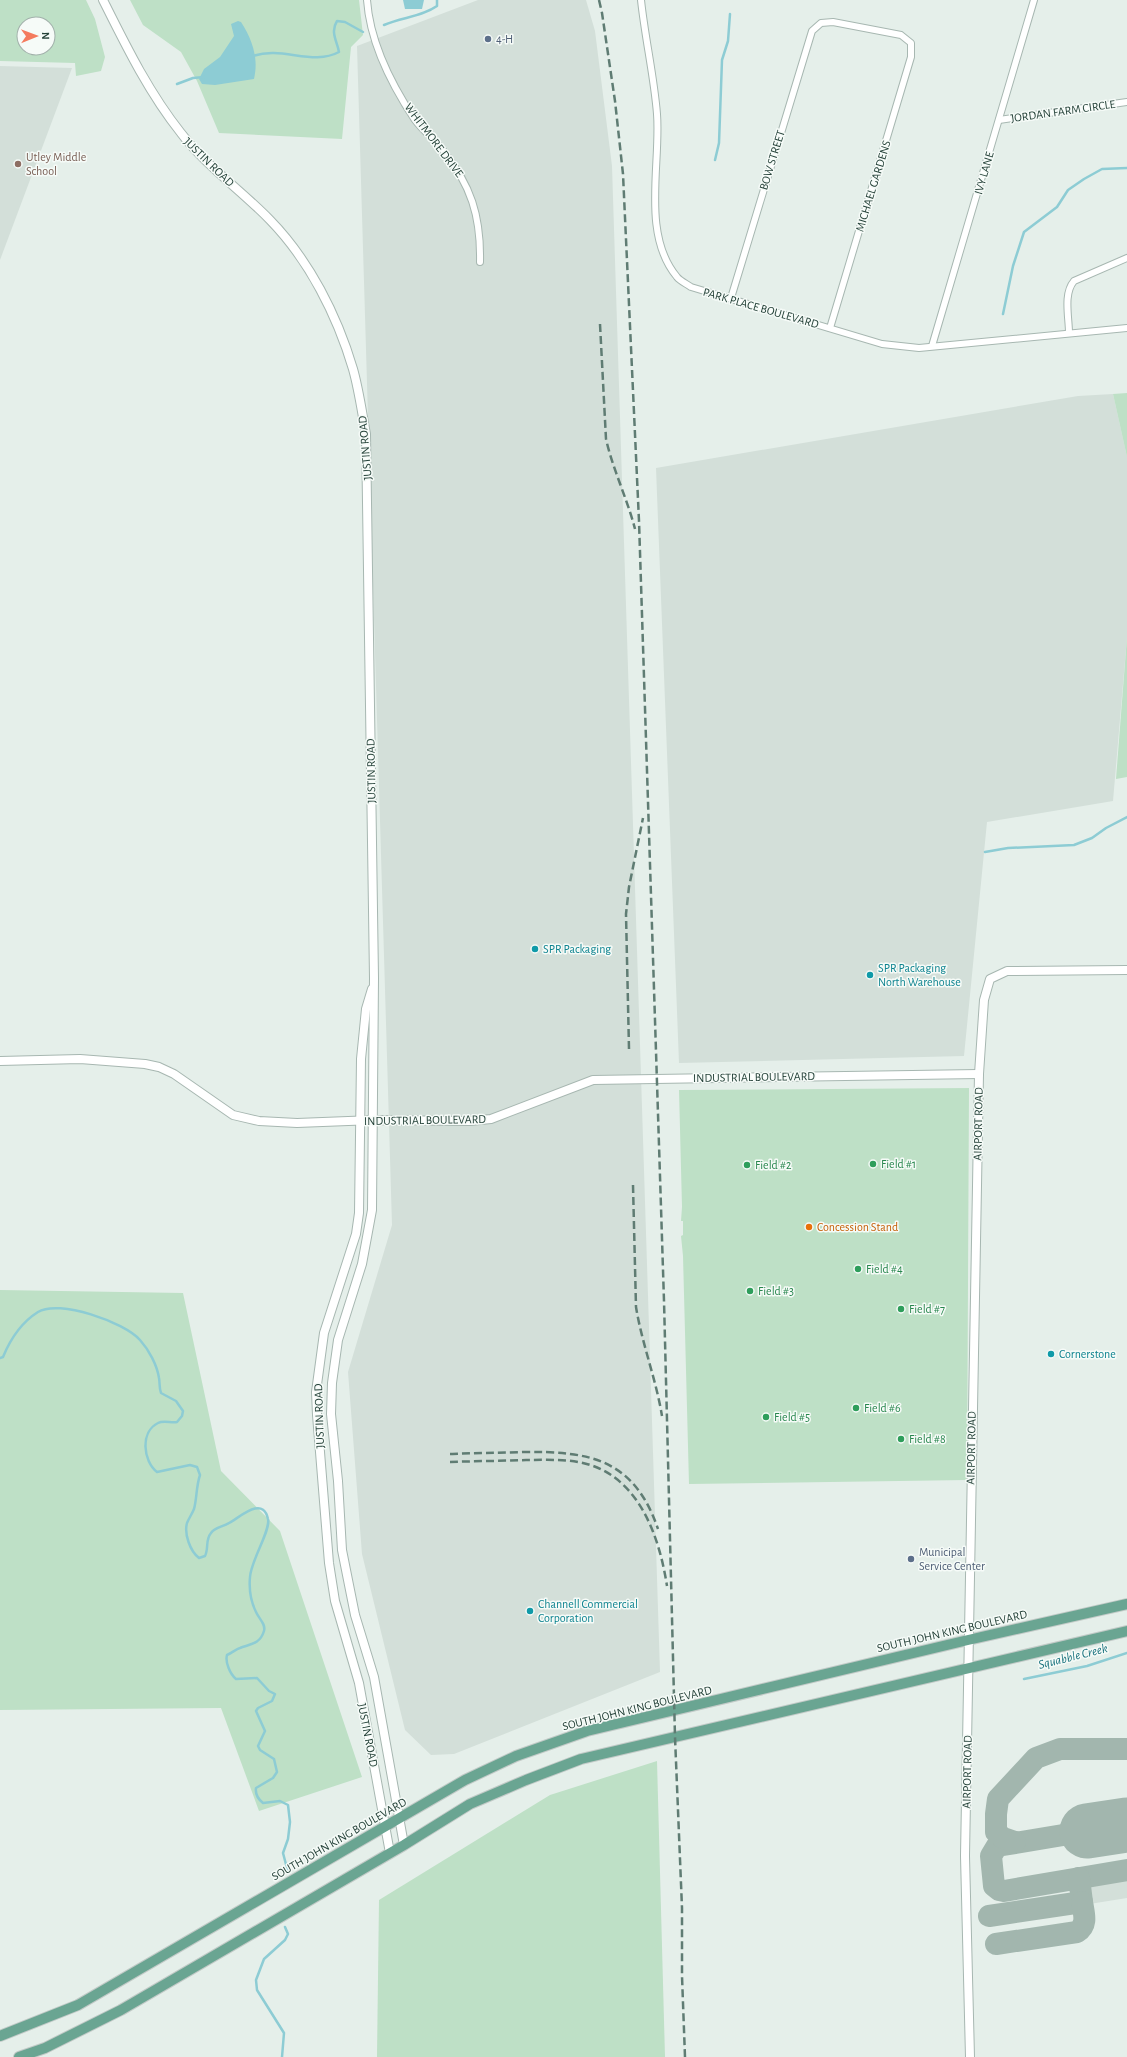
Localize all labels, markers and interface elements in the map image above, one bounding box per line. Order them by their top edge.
north arrow [16,16,56,56]
text: N [40,32,51,40]
place label: 4-H [496,33,513,45]
marker: 4-H [483,34,493,44]
street label: JORDAN FARM CIRCLE [1010,98,1116,124]
street label: WHITMORE DRIVE [402,101,466,179]
street label: BOW STREET [757,128,787,191]
street label: JUSTIN ROAD [182,135,237,189]
street label: MICHAEL GARDENS [853,139,893,233]
street label: IVY LANE [972,150,996,196]
place label: Utley Middle School [26,151,86,177]
marker: Utley Middle School [13,159,23,169]
street label: PARK PLACE BOULEVARD [702,286,821,330]
street label: JUSTIN ROAD [356,415,374,481]
street label: JUSTIN ROAD [364,738,378,803]
place label: SPR Packaging [543,943,611,955]
marker: SPR Packaging [530,944,540,954]
place label: SPR Packaging North Warehouse [878,962,961,988]
marker: SPR Packaging North Warehouse [865,970,875,980]
street label: INDUSTRIAL BOULEVARD [693,1070,815,1084]
street label: AIRPORT ROAD [971,1087,985,1161]
street label: INDUSTRIAL BOULEVARD [364,1113,486,1127]
place label: Field #1 [881,1158,916,1170]
place label: Field #2 [755,1159,792,1171]
marker: Field #1 [868,1159,878,1169]
marker: Field #2 [742,1160,752,1170]
place label: Concession Stand [817,1221,898,1233]
marker: Concession Stand [804,1222,814,1232]
place label: Field #4 [866,1263,903,1275]
marker: Field #4 [853,1264,863,1274]
place label: Field #3 [758,1285,794,1297]
marker: Field #3 [745,1286,755,1296]
place label: Field #7 [909,1303,945,1315]
marker: Field #7 [896,1304,906,1314]
place label: Cornerstone [1059,1348,1116,1360]
marker: Cornerstone [1046,1349,1056,1359]
street label: JUSTIN ROAD [312,1383,326,1449]
place label: Field #6 [864,1402,901,1414]
marker: Field #6 [851,1403,861,1413]
place label: Field #5 [774,1411,810,1423]
street label: AIRPORT ROAD [964,1411,978,1485]
marker: Field #5 [761,1412,771,1422]
place label: Field #8 [909,1433,946,1445]
marker: Field #8 [896,1434,906,1444]
place label: Municipal Service Center [919,1546,985,1572]
marker: Municipal Service Center [906,1554,916,1564]
place label: Channell Commercial Corporation [538,1598,638,1624]
marker: Channell Commercial Corporation [525,1606,535,1616]
street label: SOUTH JOHN KING BOULEVARD [876,1608,1028,1654]
water label: Squabble Creek [1037,1642,1109,1672]
street label: SOUTH JOHN KING BOULEVARD [561,1684,713,1732]
street label: JUSTIN ROAD [356,1702,380,1768]
street label: AIRPORT ROAD [960,1735,974,1809]
street label: SOUTH JOHN KING BOULEVARD [270,1795,409,1883]

